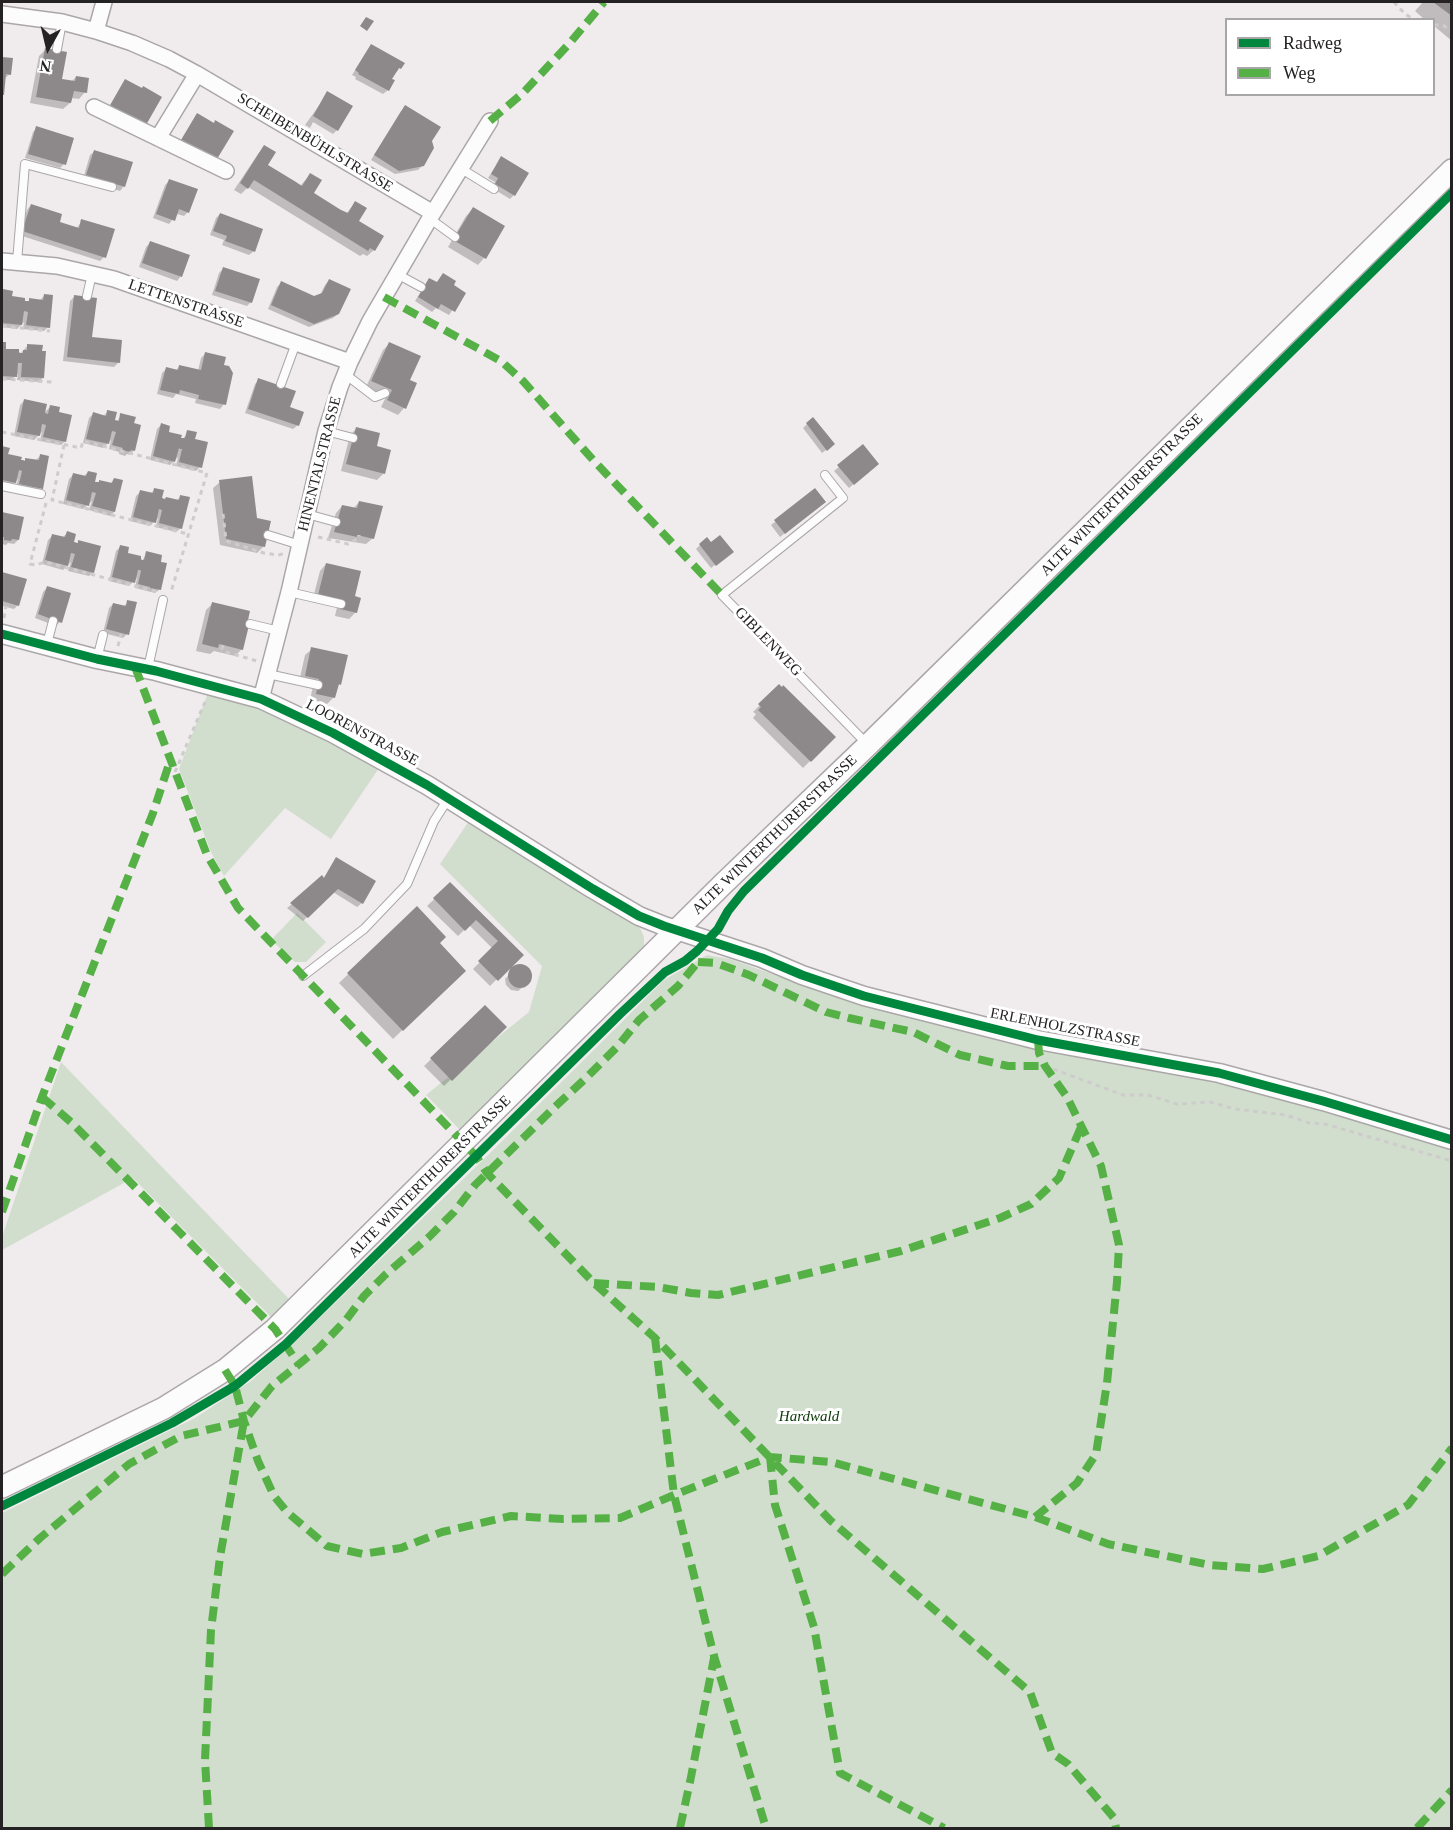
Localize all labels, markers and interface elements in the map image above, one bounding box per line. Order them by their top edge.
north arrow [18,18,78,78]
legend [1225,18,1435,96]
text: Radweg [1283,33,1342,53]
text: N [39,57,52,76]
text: Weg [1283,63,1316,83]
street label: SCHEIBENBÜHLSTRASSE [234,89,396,197]
street label: LETTENSTRASSE [126,276,246,332]
street label: HINENTALSTRASSE [294,394,346,534]
street label: ALTE WINTERTHURERSTRASSE [1037,410,1207,580]
street label: GIBLENWEG [731,604,805,680]
street label: LOORENSTRASSE [303,696,421,770]
street label: ALTE WINTERTHURERSTRASSE [689,751,861,919]
street label: ERLENHOLZSTRASSE [988,1005,1142,1051]
street label: ALTE WINTERTHURERSTRASSE [345,1092,515,1262]
park label: Hardwald [779,1408,839,1426]

